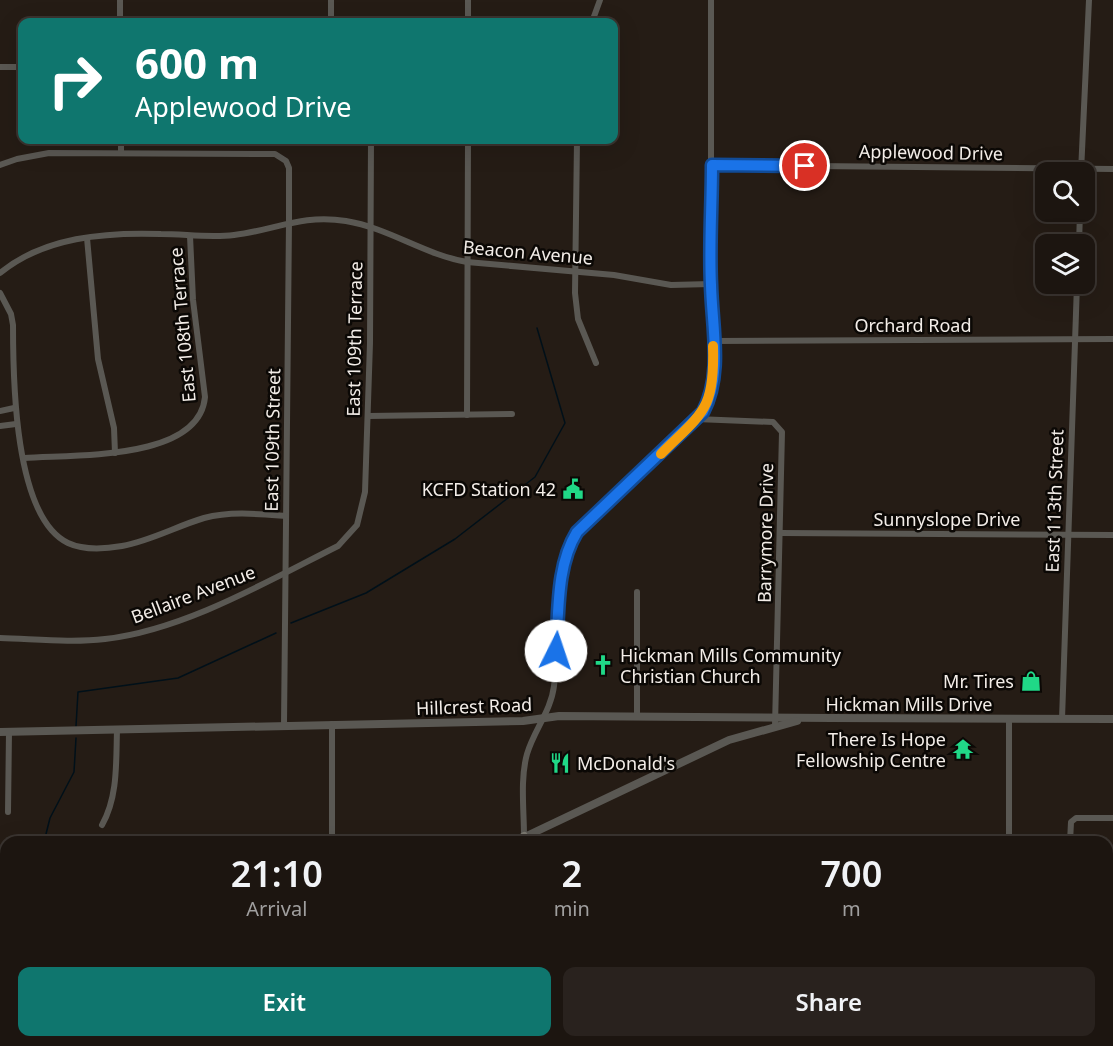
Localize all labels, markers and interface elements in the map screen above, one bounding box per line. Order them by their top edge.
text: 600 m [135,34,259,91]
icon: right [36,42,114,120]
text: Applewood Drive [135,88,351,125]
street label: Applewood Drive [859,139,1003,165]
pin [779,140,830,191]
icon: arrive [788,149,821,182]
map controls [1035,162,1095,294]
button: search [1035,162,1095,222]
street label: Beacon Avenue [462,234,594,270]
button: layers [1035,234,1095,294]
street label: East 108th Terrace [163,247,201,403]
street label: East 109th Terrace [341,261,367,417]
street label: Orchard Road [854,313,972,337]
street label: East 109th Street [259,368,285,512]
street label: East 113th Street [1040,428,1069,573]
street label: Barrymore Drive [752,463,778,603]
place label: KCFD Station 42 [422,477,556,501]
public building icon: KCFD Station 42 [561,477,585,501]
street label: Sunnyslope Drive [873,507,1021,531]
street label: Bellaire Avenue [128,559,258,629]
position arrow [524,619,588,683]
place label: Hickman Mills Community Christian Church [620,643,842,688]
church icon: Hickman Mills Community Christian Church [591,653,615,677]
place label: Mr. Tires [943,669,1014,693]
shop icon: Mr. Tires [1019,669,1043,693]
street label: Hillcrest Road [416,692,532,720]
street label: Hickman Mills Drive [825,692,993,716]
place label: There Is Hope Fellowship Centre [796,727,946,772]
temple icon: There Is Hope Fellowship Centre [951,737,975,761]
restaurant icon: McDonald's [548,751,572,775]
place label: McDonald's [577,751,675,775]
text: 21:10 [231,849,323,898]
text: 2 [561,849,582,898]
text: 700 [821,849,882,898]
text: Arrival [246,895,307,922]
text: min [554,895,590,922]
text: m [842,895,861,922]
button: Exit [18,967,551,1036]
button: Share [563,967,1095,1036]

